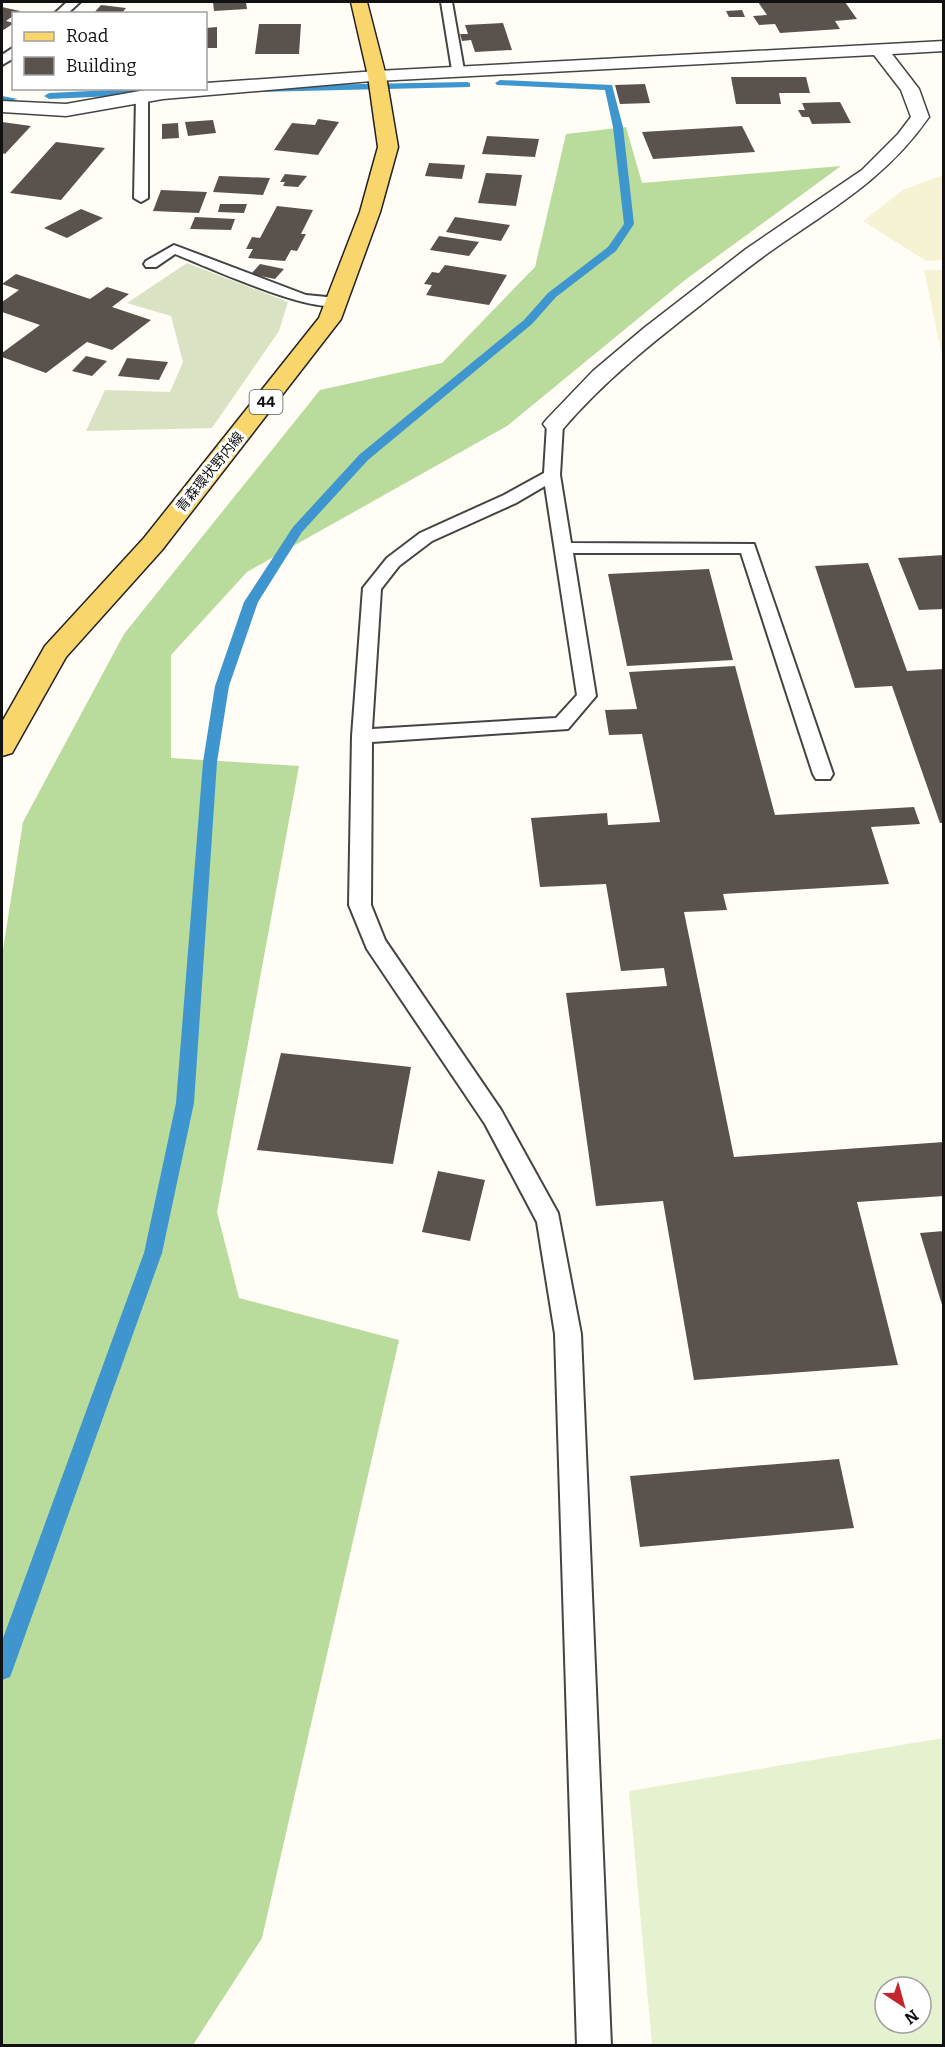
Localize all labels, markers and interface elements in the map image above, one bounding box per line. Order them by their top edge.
legend [12,12,207,90]
text: Road [66,25,109,47]
text: Building [66,55,137,77]
road number: 44 [250,390,282,414]
street label: 青森環状野内線 [173,429,247,515]
north arrow [873,1975,933,2035]
text: N [901,2005,922,2028]

